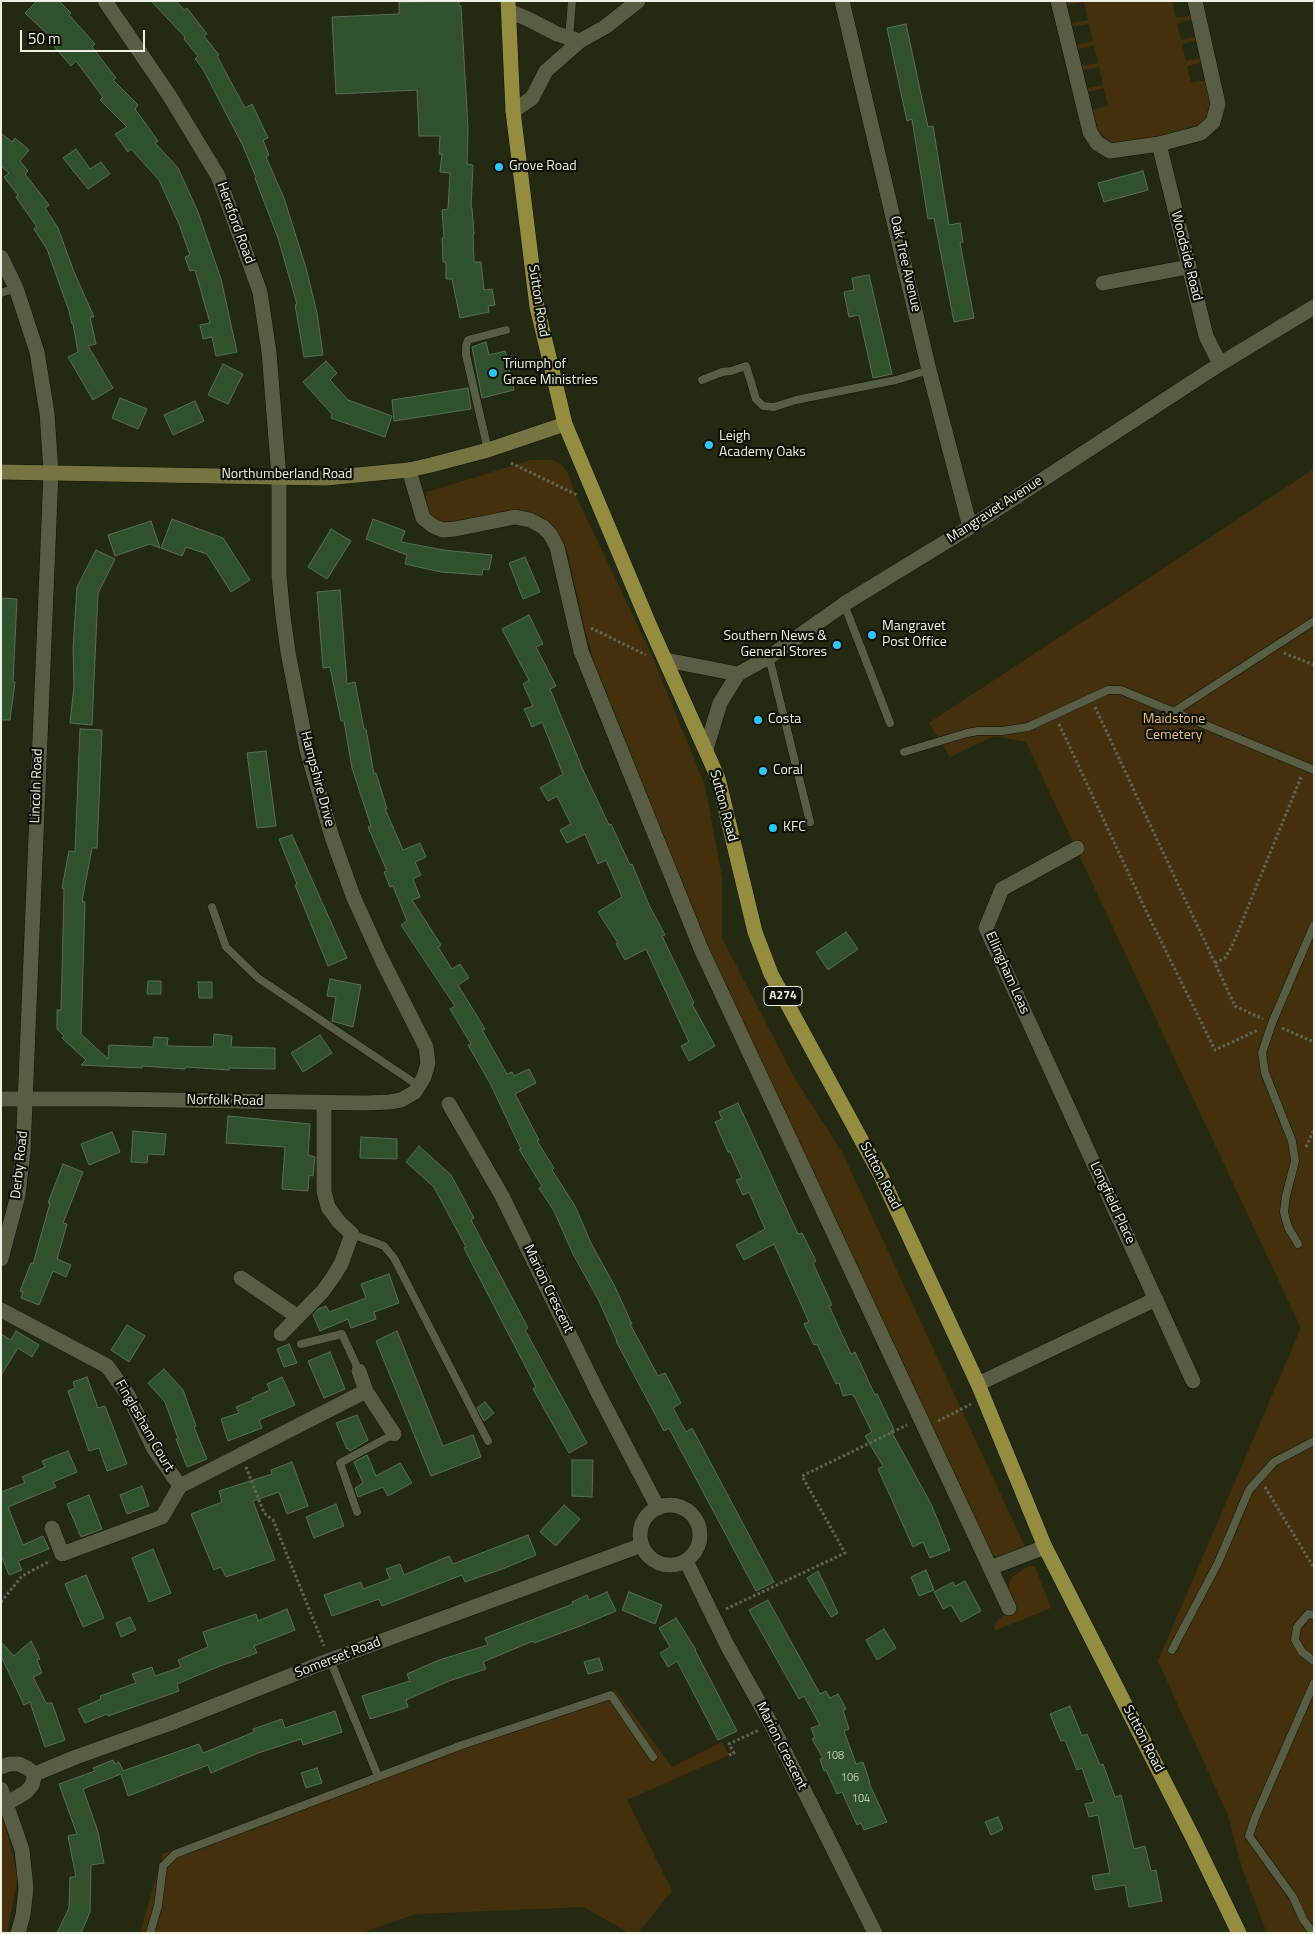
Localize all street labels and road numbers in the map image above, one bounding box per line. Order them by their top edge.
street label: Hereford Road [212,180,258,266]
street label: Woodside Road [1167,209,1205,303]
street label: Oak Tree Avenue [886,214,924,314]
street label: Sutton Road [524,264,552,338]
street label: Northumberland Road [221,467,353,483]
street label: Mangravet Avenue [944,473,1046,547]
street label: Hampshire Drive [296,729,338,829]
street label: Lincoln Road [27,748,47,824]
street label: Sutton Road [705,768,741,844]
street label: Ellingham Leas [981,929,1033,1017]
road number: A274 [764,986,802,1006]
street label: Norfolk Road [186,1092,264,1110]
street label: Derby Road [8,1130,32,1200]
street label: Sutton Road [856,1140,904,1212]
street label: Longfield Place [1086,1159,1138,1247]
street label: Marion Crescent [519,1242,577,1336]
street label: Finglesham Court [111,1377,177,1475]
street label: Somerset Road [293,1634,383,1682]
street label: Marion Crescent [752,1699,810,1793]
street label: Sutton Road [1119,1703,1167,1775]

